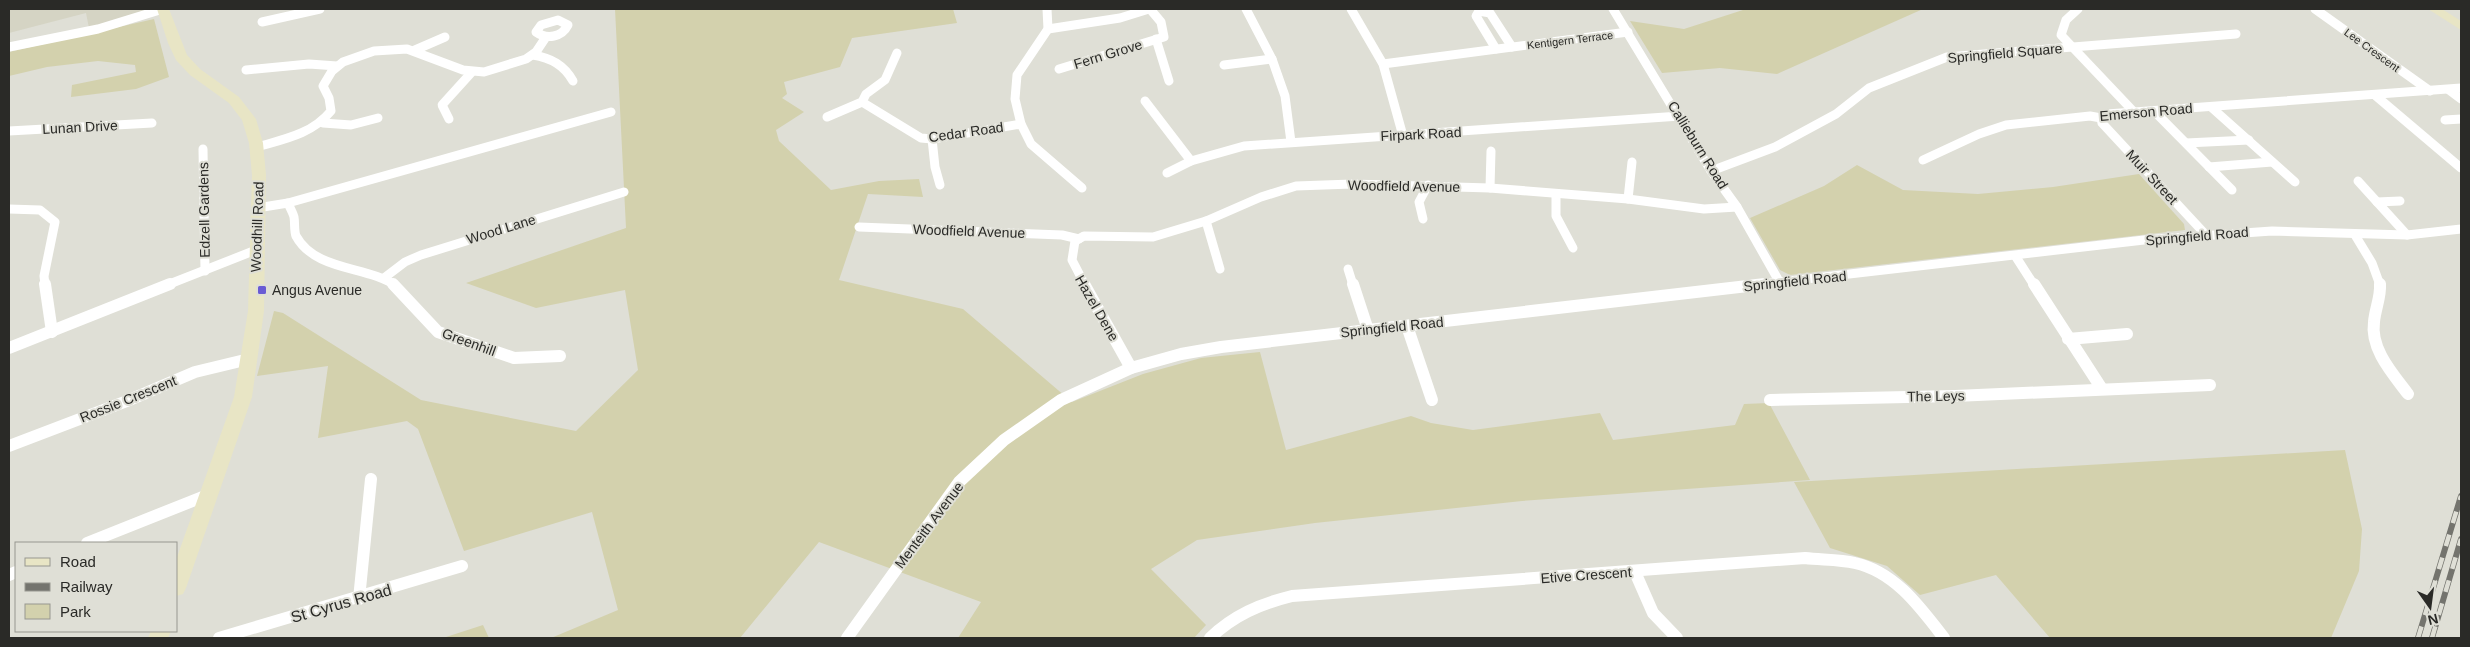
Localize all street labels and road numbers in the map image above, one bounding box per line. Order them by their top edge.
street label: Lee Crescent [2342,26,2402,74]
street label: Kentigern Terrace [1526,29,1614,51]
street label: Fern Grove [1072,36,1144,72]
street label: Springfield Square [1947,40,2063,66]
street label: Callieburn Road [1665,98,1731,192]
street label: Emerson Road [2099,100,2193,124]
street label: Lunan Drive [42,117,118,137]
street label: Cedar Road [928,119,1004,145]
street label: Firpark Road [1380,124,1462,144]
street label: Muir Street [2123,147,2181,208]
street label: Edzell Gardens [195,162,213,258]
street label: Woodfield Avenue [1348,177,1461,195]
street label: Woodhill Road [247,181,267,273]
street label: Wood Lane [465,211,538,247]
street label: Woodfield Avenue [913,221,1026,241]
street label: Springfield Road [2145,224,2249,248]
street label: Springfield Road [1743,268,1847,294]
street label: Hazel Dene [1072,272,1122,344]
street label: Springfield Road [1340,314,1444,340]
street label: Greenhill [440,325,498,359]
street label: Rossie Crescent [77,372,179,426]
street label: The Leys [1907,387,1965,405]
street label: Menteith Avenue [891,478,967,571]
street label: Etive Crescent [1540,564,1632,586]
street label: St Cyrus Road [289,581,393,626]

